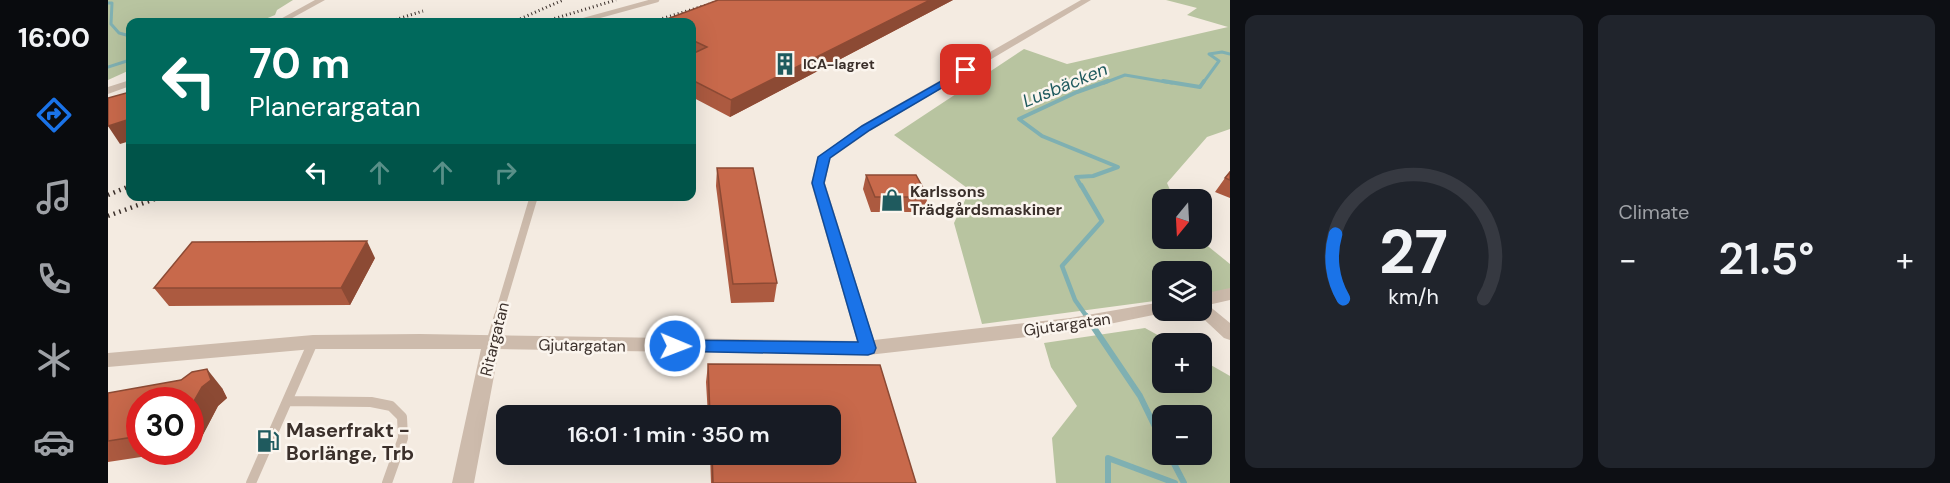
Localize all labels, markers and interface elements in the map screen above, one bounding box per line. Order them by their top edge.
text: 16:00 [18,20,90,55]
text: 70 m [249,36,350,91]
icon: left [150,42,228,120]
pin [940,44,991,95]
building icon: ICA-lagret [772,51,798,77]
icon: arrive [949,53,982,86]
place label: ICA-lagret [803,55,875,73]
water label: Lusbäcken [1019,57,1111,113]
text: Planerargatan [249,89,421,124]
icon: directions [33,94,75,136]
icon: left [300,156,333,189]
icon: ahead [363,156,396,189]
icon: ahead [426,156,459,189]
icon: right [489,156,522,189]
icon: music [33,176,75,218]
place label: Karlssons Trädgårdsmaskiner [910,181,1063,220]
shop icon: Karlssons Trädgårdsmaskiner [879,187,905,213]
north arrow [1152,189,1212,249]
map controls [1152,189,1212,465]
text: Climate [1619,199,1689,225]
text: 27 [1379,211,1448,292]
text: 21.5° [1718,229,1814,288]
text: − [1619,238,1637,281]
text: + [1896,238,1914,281]
icon: phone [33,258,75,300]
button: layers [1152,261,1212,321]
text: km/h [1388,283,1439,311]
street label: Ritargatan [475,300,514,378]
street label: Gjutargatan [1022,308,1112,341]
position arrow [643,314,707,378]
button: + [1152,333,1212,393]
street label: Gjutargatan [538,334,626,357]
icon: climate [33,339,75,381]
speed limit sign: 30 [126,387,204,465]
button: − [1152,405,1212,465]
place label: Maserfrakt - Borlänge, Trb [286,417,414,466]
text: 16:01 · 1 min · 350 m [567,420,770,449]
icon: car [33,421,75,463]
fuel station icon: Maserfrakt - Borlänge, Trb [255,428,281,454]

